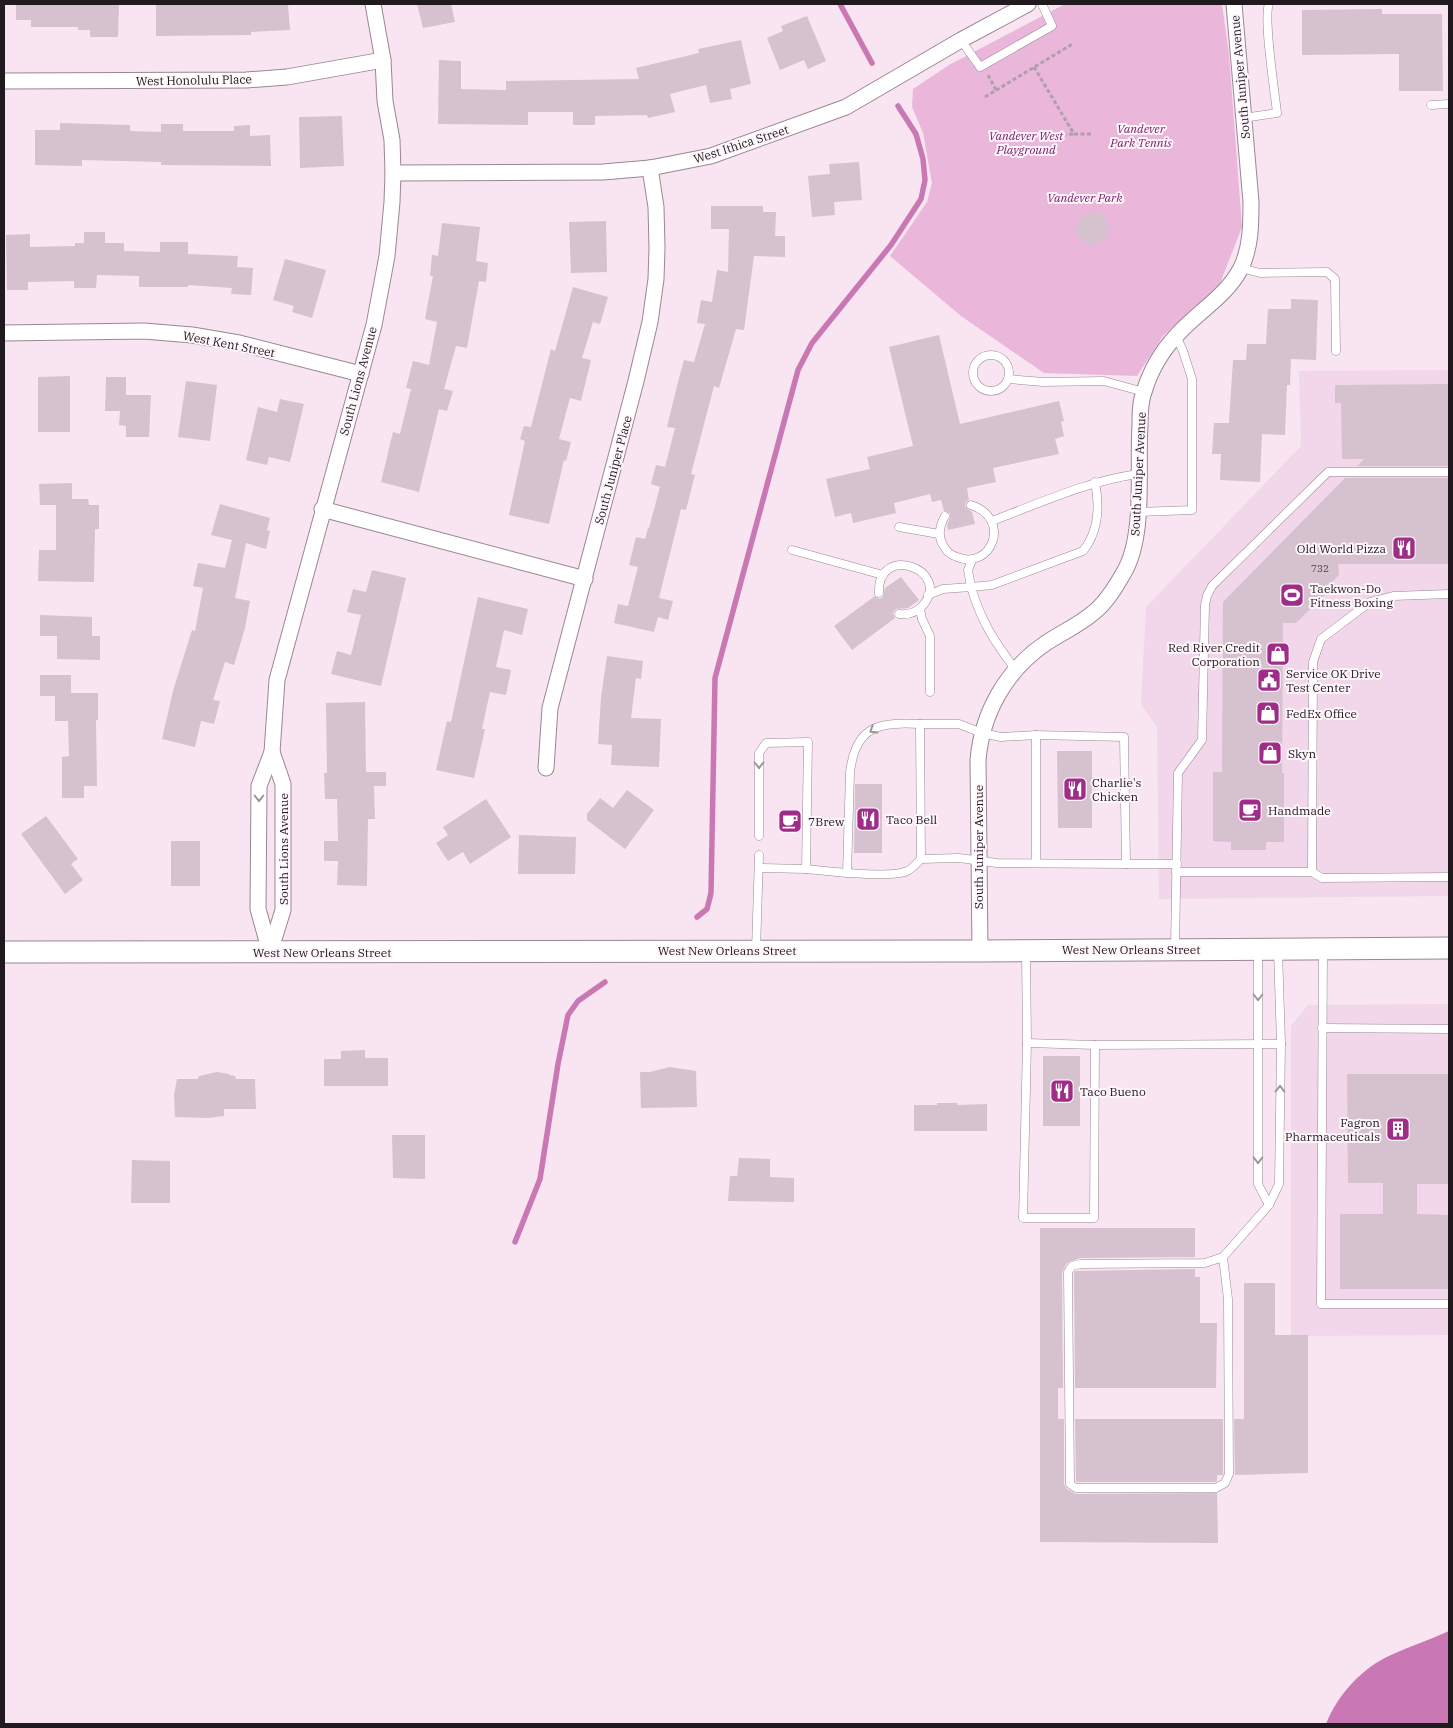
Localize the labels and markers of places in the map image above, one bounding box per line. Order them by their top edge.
restaurant icon: Old World Pizza [1391,535,1417,561]
place label: Old World Pizza [1297,541,1386,556]
place label: Taekwon-Do Fitness Boxing [1310,581,1394,610]
sports icon: Taekwon-Do Fitness Boxing [1279,582,1305,608]
place label: Red River Credit Corporation [1168,640,1260,669]
shop icon: Red River Credit Corporation [1265,641,1291,667]
place label: Service OK Drive Test Center [1286,666,1381,695]
public building icon: Service OK Drive Test Center [1256,667,1282,693]
shop icon: FedEx Office [1255,700,1281,726]
place label: FedEx Office [1286,706,1357,721]
shop icon: Skyn [1257,740,1283,766]
place label: Skyn [1288,746,1316,761]
place label: Charlie's Chicken [1092,775,1142,804]
restaurant icon: Charlie's Chicken [1062,776,1088,802]
cafe icon: Handmade [1237,797,1263,823]
place label: Handmade [1268,803,1331,818]
restaurant icon: Taco Bell [855,806,881,832]
cafe icon: 7Brew [777,808,803,834]
place label: Taco Bell [886,812,938,827]
place label: 7Brew [808,814,845,829]
restaurant icon: Taco Bueno [1049,1078,1075,1104]
place label: Taco Bueno [1080,1084,1146,1099]
place label: Fagron Pharmaceuticals [1285,1115,1380,1144]
building icon: Fagron Pharmaceuticals [1385,1116,1411,1142]

